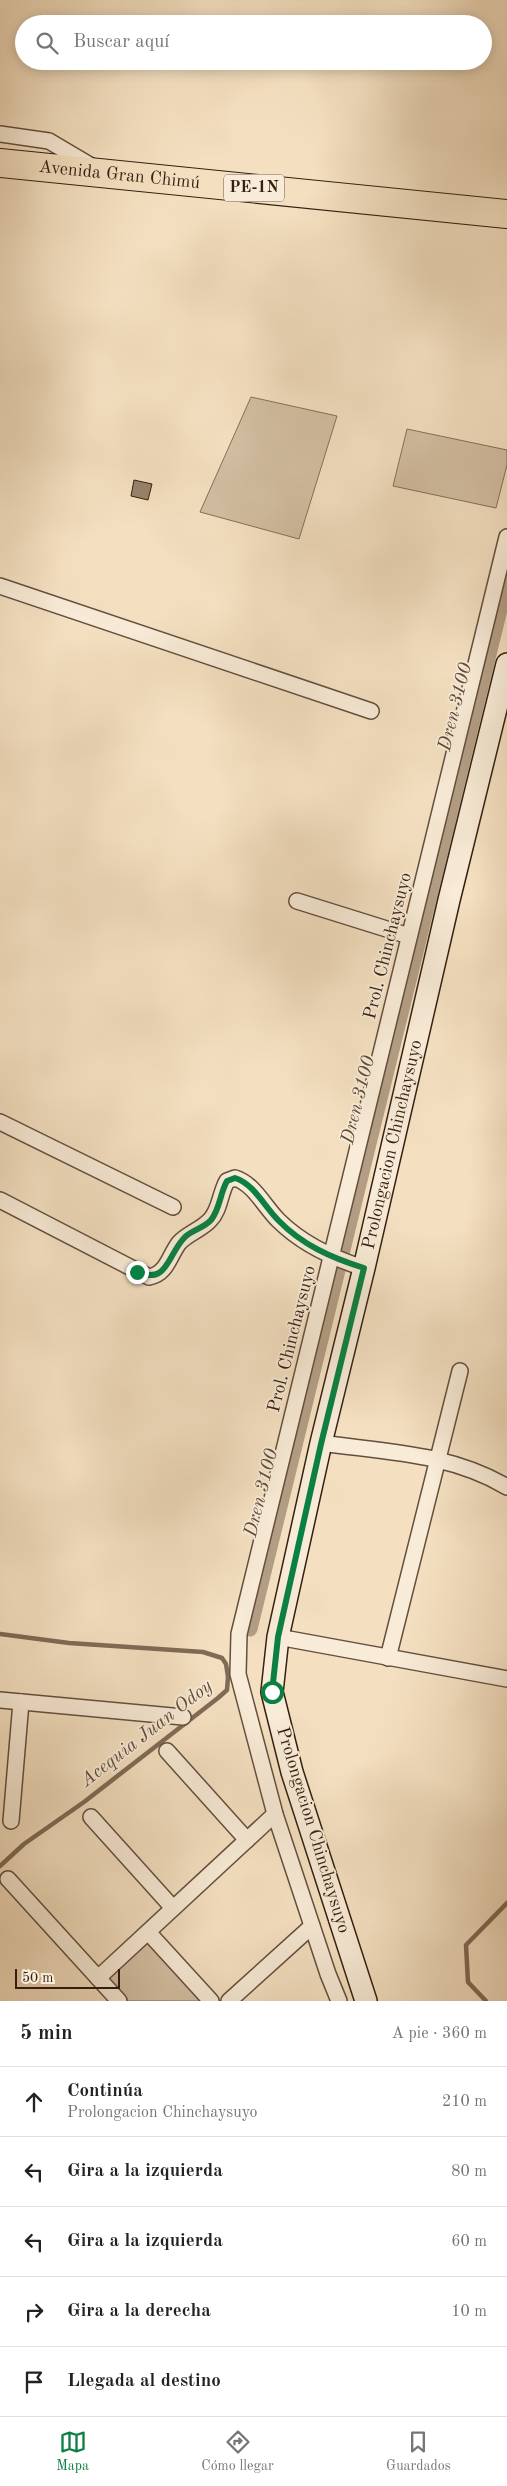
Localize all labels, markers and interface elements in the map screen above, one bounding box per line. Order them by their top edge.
search box [15,15,492,70]
icon: search [33,29,61,57]
text: Buscar aquí [73,33,169,52]
street label: Avenida Gran Chimú [38,158,201,192]
road number: PE-1N [224,174,284,202]
water label: Dren 3100 [436,661,476,754]
street label: Prol. Chinchaysuyo [361,871,415,1021]
street label: Prolongacion Chinchaysuyo [360,1038,425,1251]
water label: Dren 3100 [339,1054,379,1147]
route end [126,1261,149,1284]
street label: Prol. Chinchaysuyo [265,1264,319,1414]
water label: Dren 3100 [242,1447,282,1540]
water label: Acequia Juan Odoy [77,1677,217,1792]
route start [261,1681,284,1704]
street label: Prolongacion Chinchaysuyo [273,1725,353,1935]
scale bar [15,1966,120,1989]
text: 50 m [22,1971,53,1985]
text: 5 min [20,2023,73,2044]
text: A pie · 360 m [392,2026,487,2042]
text: Continúa [67,2082,143,2101]
icon: ahead [20,2088,48,2116]
text: 210 m [442,2094,487,2110]
text: Prolongacion Chinchaysuyo [67,2105,258,2121]
icon: left [20,2158,48,2186]
text: Gira a la izquierda [67,2162,223,2181]
text: 80 m [451,2164,487,2180]
icon: left [20,2228,48,2256]
text: Gira a la izquierda [67,2232,223,2251]
text: 60 m [451,2234,487,2250]
icon: right [20,2298,48,2326]
text: Gira a la derecha [67,2302,211,2321]
text: 10 m [451,2304,487,2320]
icon: arrive [20,2368,48,2396]
text: Llegada al destino [67,2372,221,2391]
tab: Mapa [56,2428,89,2475]
tab: Cómo llegar [201,2428,274,2475]
tab: Guardados [386,2428,451,2475]

